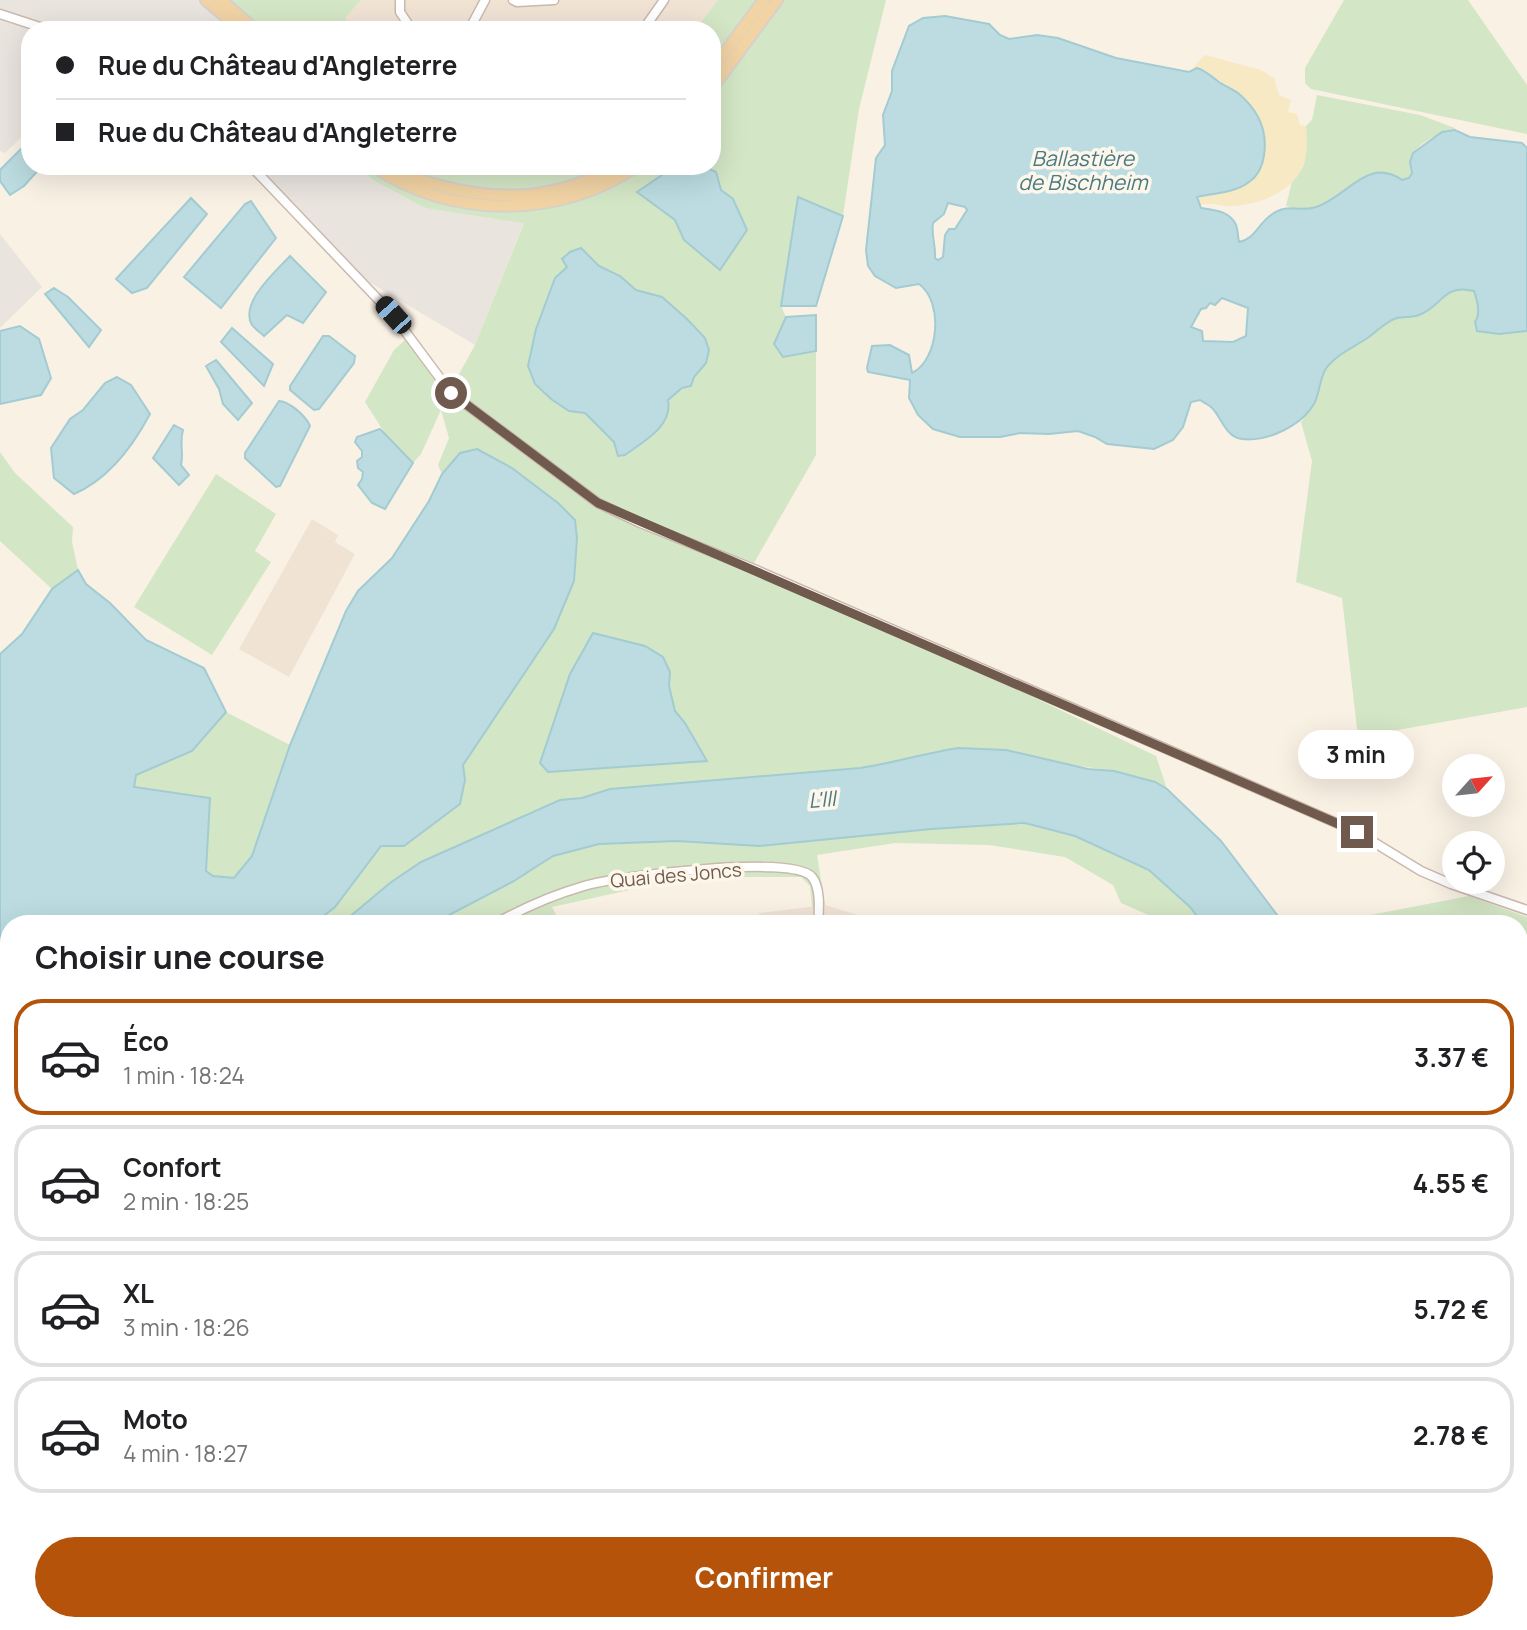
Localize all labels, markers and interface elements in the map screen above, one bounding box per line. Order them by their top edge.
text: Rue du Château d'Angleterre [98,47,457,83]
text: Rue du Château d'Angleterre [98,114,457,150]
water label: Ballastière de Bischheim [1018,144,1149,196]
car [372,292,415,338]
route start [435,377,467,409]
callout: 3 min [1299,730,1415,780]
text: 3 min [1326,738,1386,770]
north arrow [1442,754,1505,817]
map controls [1442,754,1505,894]
water label: L'Ill [807,784,840,814]
route end [1341,816,1373,848]
button: locate [1442,831,1505,894]
street label: Quai des Joncs [609,856,743,894]
text: Choisir une course [35,935,325,979]
text: Éco [123,1023,169,1059]
icon: car [39,1026,102,1089]
text: 3.37 € [1414,1039,1489,1075]
text: 1 min · 18:24 [123,1059,245,1091]
text: Confort [123,1149,222,1185]
icon: car [39,1152,102,1215]
text: 4.55 € [1412,1165,1489,1201]
text: 2 min · 18:25 [123,1185,249,1217]
text: XL [123,1275,154,1311]
icon: car [39,1278,102,1341]
text: 5.72 € [1414,1291,1489,1327]
text: 3 min · 18:26 [123,1311,250,1343]
text: Moto [123,1401,188,1437]
icon: car [39,1404,102,1467]
text: 2.78 € [1413,1417,1489,1453]
text: 4 min · 18:27 [123,1437,248,1469]
button: Confirmer [35,1537,1493,1617]

